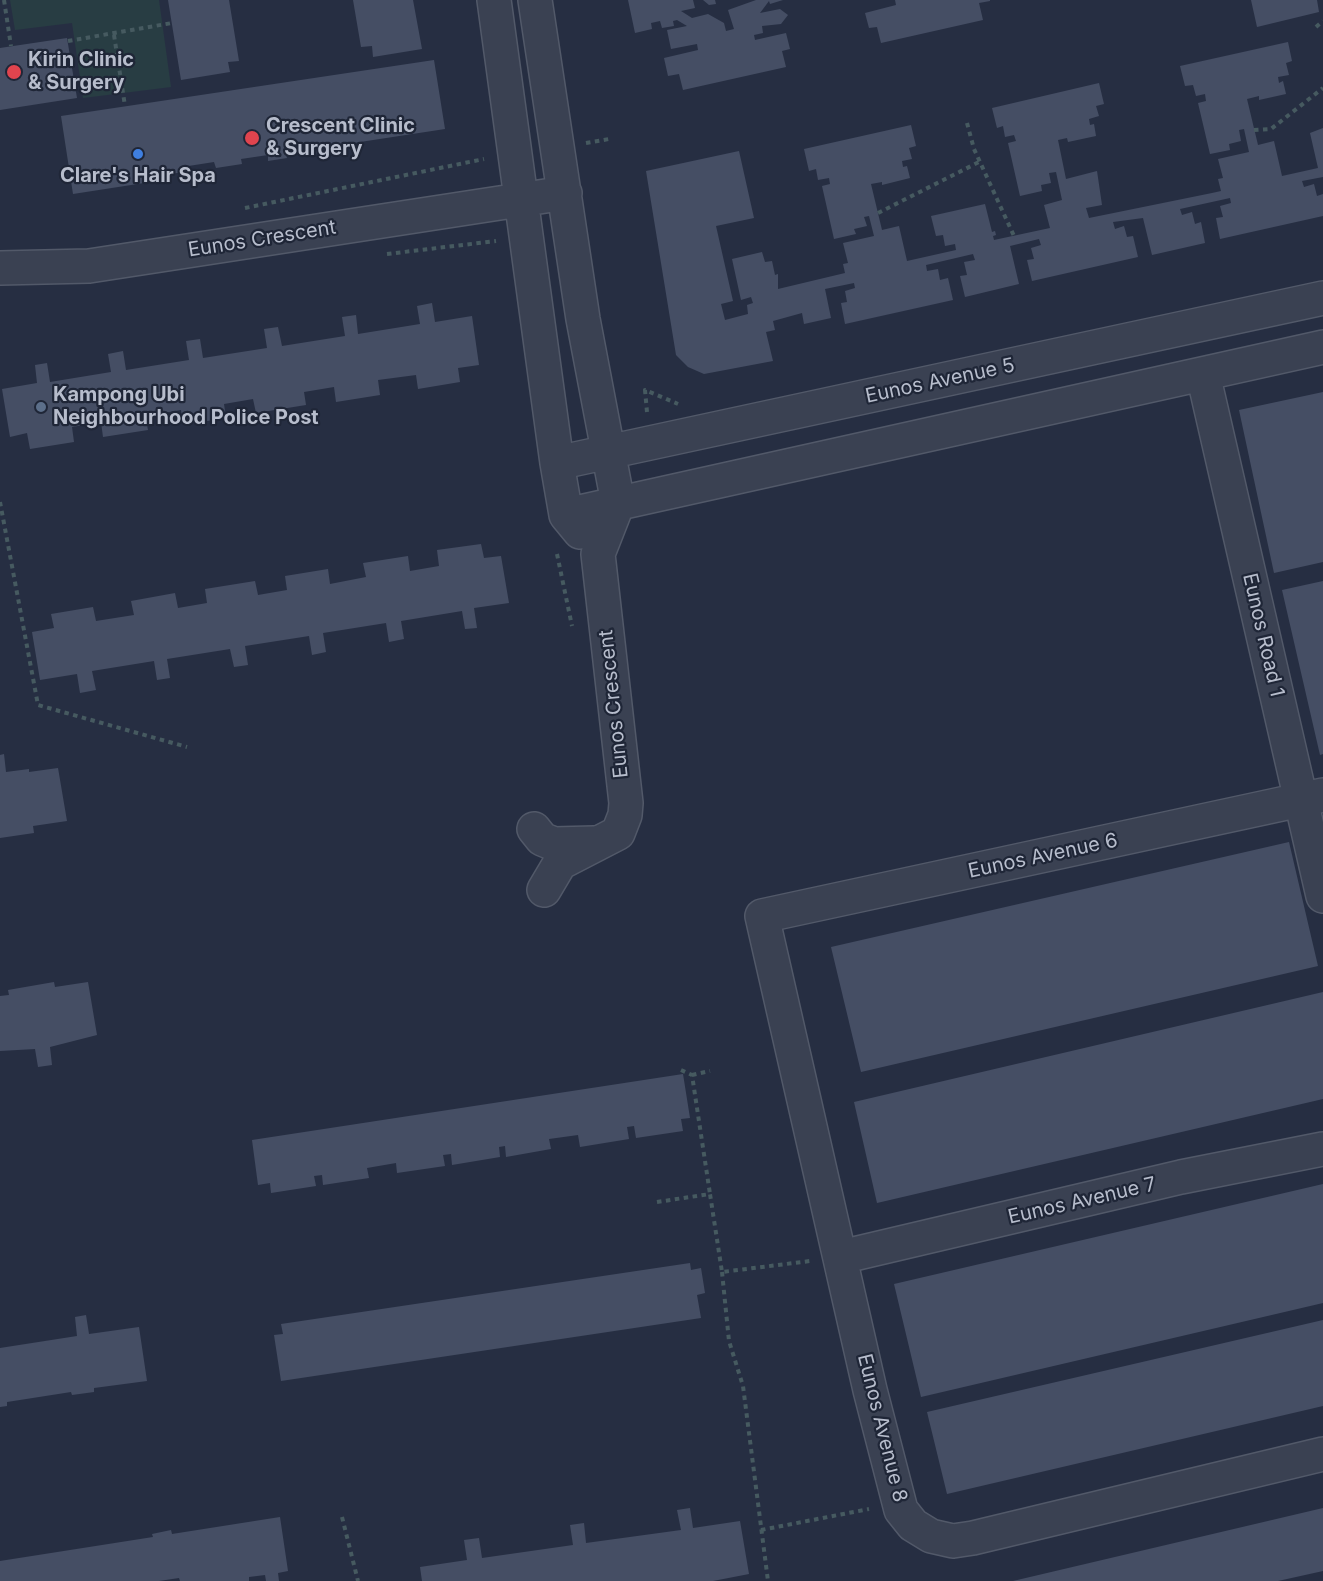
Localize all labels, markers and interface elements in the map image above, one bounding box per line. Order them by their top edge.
place label: Kirin Clinic & Surgery [28,48,134,95]
marker: Kirin Clinic & Surgery [5,63,23,81]
place label: Crescent Clinic & Surgery [266,114,415,161]
marker: Crescent Clinic & Surgery [243,129,261,147]
marker: Clare's Hair Spa [131,147,145,161]
place label: Clare's Hair Spa [60,164,216,188]
street label: Eunos Crescent [186,215,338,263]
street label: Eunos Avenue 5 [863,353,1017,409]
place label: Kampong Ubi Neighbourhood Police Post [53,383,319,430]
marker: Kampong Ubi Neighbourhood Police Post [34,400,48,414]
street label: Eunos Road 1 [1237,571,1289,699]
street label: Eunos Crescent [594,629,634,779]
street label: Eunos Avenue 6 [966,828,1120,884]
street label: Eunos Avenue 7 [1006,1172,1158,1230]
street label: Eunos Avenue 8 [852,1351,912,1505]

